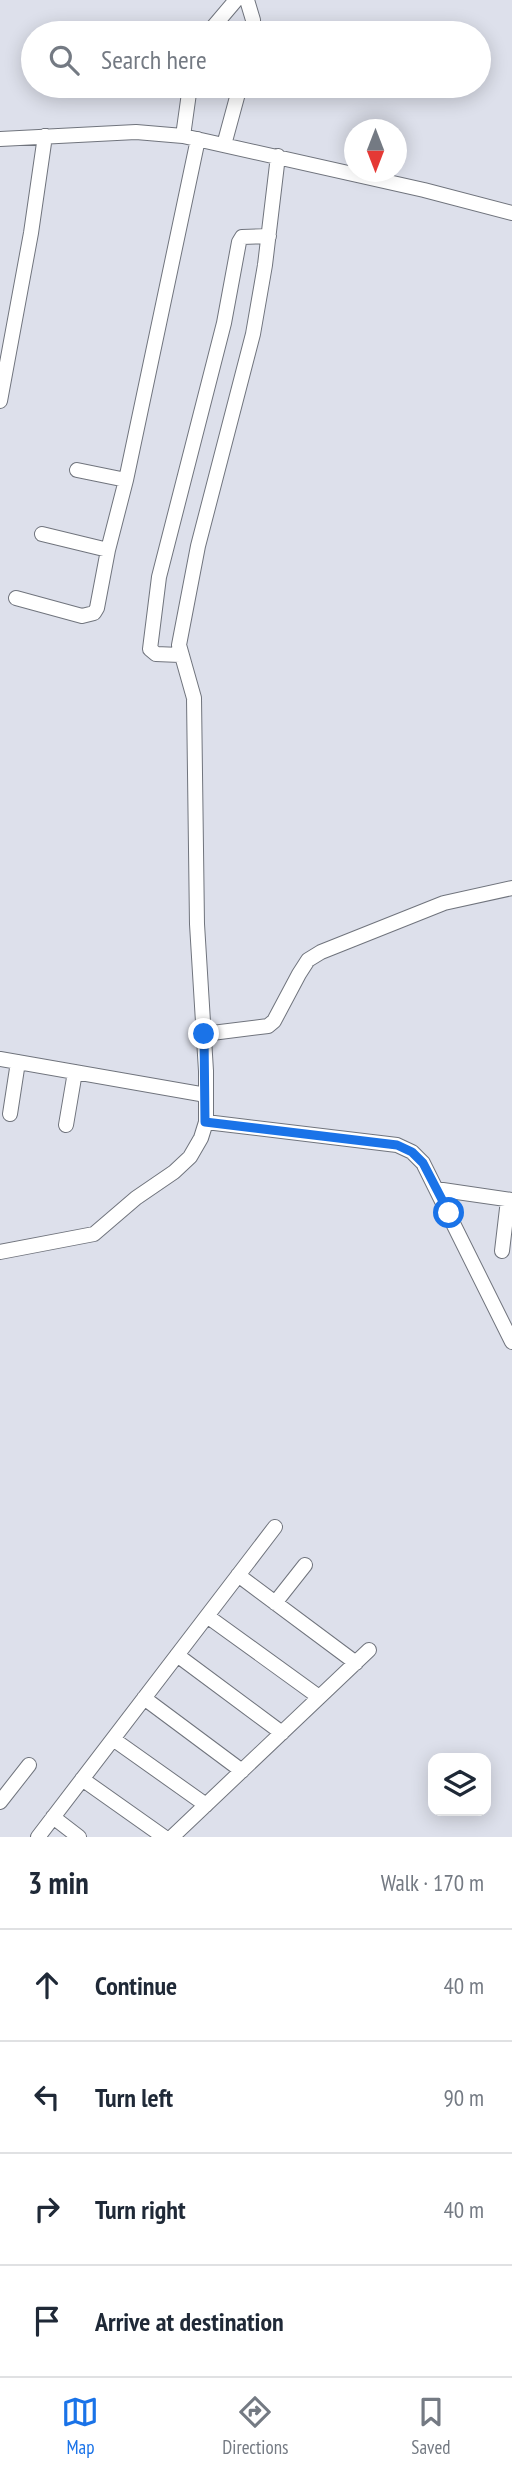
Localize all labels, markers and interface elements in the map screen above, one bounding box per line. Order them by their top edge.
search box [21,21,491,98]
icon: search [45,41,83,79]
text: Search here [101,43,207,76]
north arrow [344,119,407,182]
route end [188,1018,219,1049]
route start [433,1197,464,1228]
map controls [428,1753,491,1816]
button: layers [428,1753,491,1816]
text: 3 min [28,1863,89,1902]
text: Walk · 170 m [381,1868,484,1897]
icon: ahead [28,1966,66,2004]
text: Continue [95,1969,177,2002]
text: 40 m [443,1971,484,2000]
icon: left [28,2078,66,2116]
text: Turn left [95,2081,173,2114]
text: 90 m [443,2083,484,2112]
icon: right [28,2190,66,2228]
text: Turn right [95,2193,186,2226]
text: 40 m [443,2195,484,2224]
icon: arrive [28,2302,66,2340]
text: Arrive at destination [95,2305,284,2338]
tab: Map [61,2393,99,2459]
tab: Directions [222,2393,288,2459]
tab: Saved [411,2393,451,2459]

